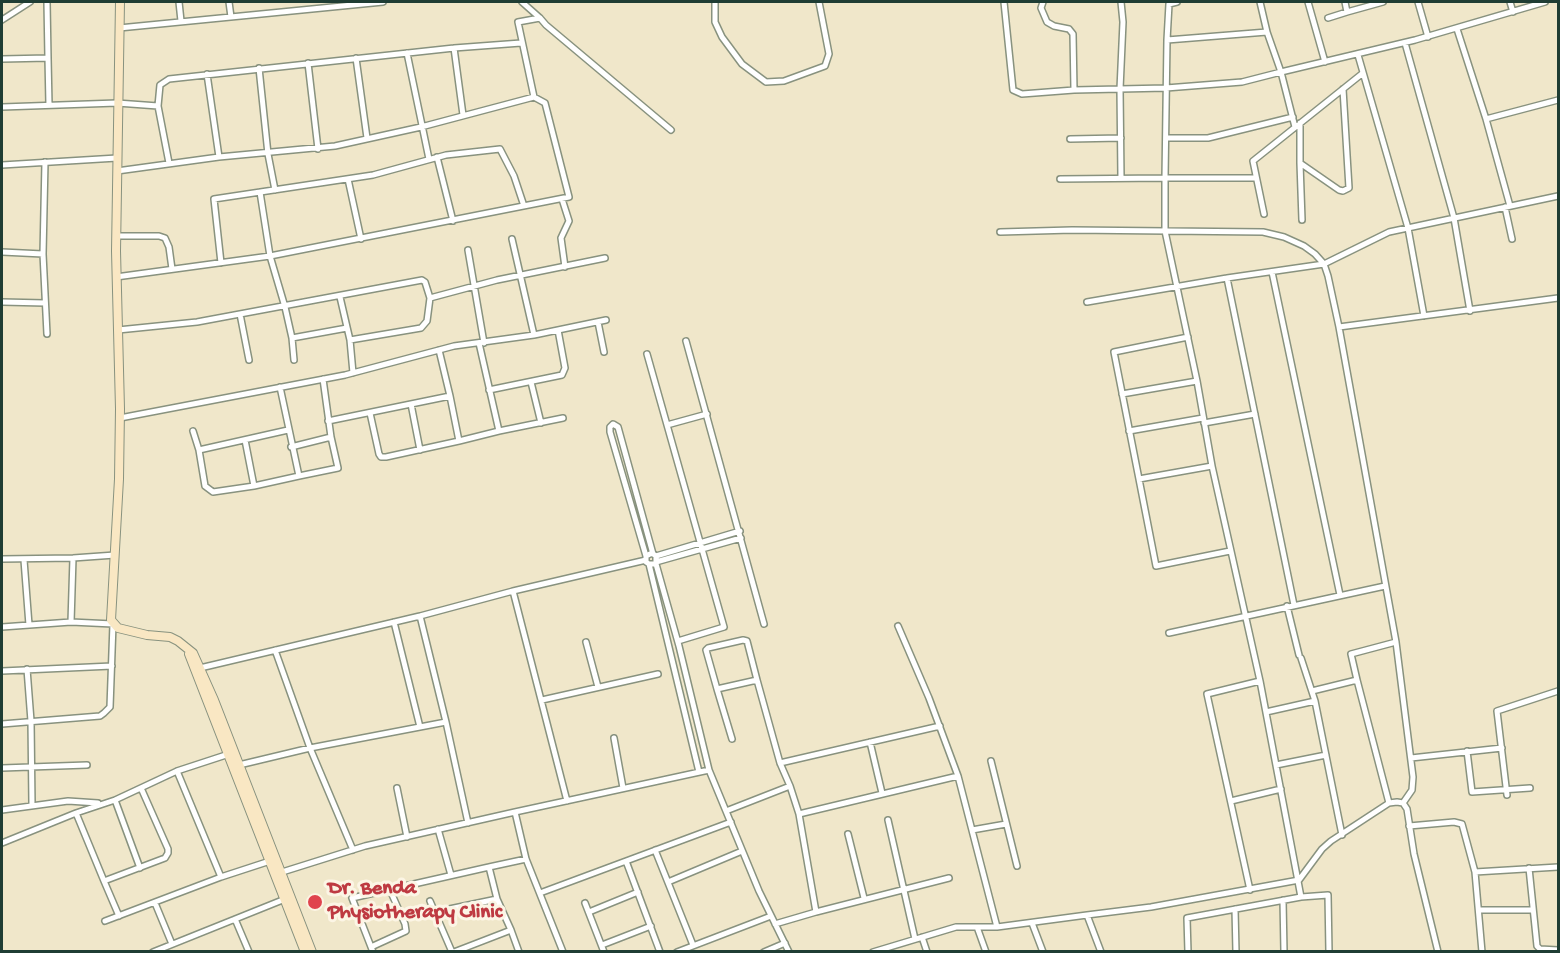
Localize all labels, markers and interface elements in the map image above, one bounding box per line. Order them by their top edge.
place label: Dr. Benda Physiotherapy Clinic [328,877,502,927]
marker: Dr. Benda Physiotherapy Clinic [306,893,324,911]

